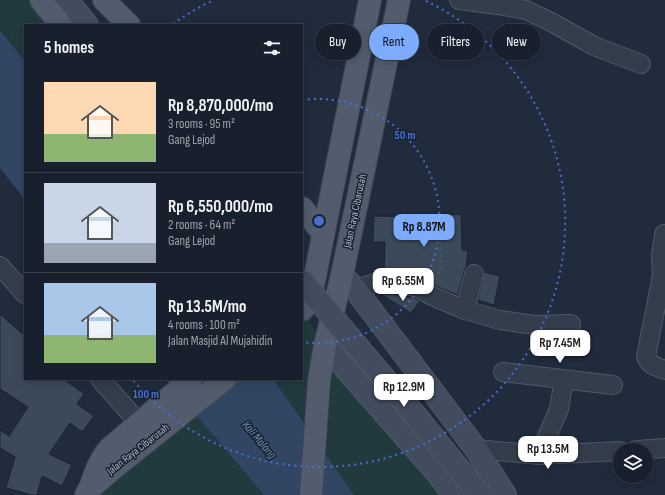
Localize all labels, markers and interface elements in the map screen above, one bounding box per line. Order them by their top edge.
chip: Buy [315,24,361,60]
chip: Rent [369,24,419,60]
chip: Filters [427,24,484,60]
chip: New [492,24,541,60]
icon: filters [261,37,283,59]
text: 5 homes [44,38,94,58]
text: Rp 8,870,000/mo [168,96,273,116]
icon: home [76,98,124,146]
text: 3 rooms · 95 m² [168,116,235,132]
text: 50 m [395,128,415,143]
text: Gang Lejod [168,132,215,148]
street label: Jalan Raya Cibarusah [341,173,369,250]
text: Rp 6,550,000/mo [168,197,273,217]
icon: home [76,199,124,247]
centre of rings [312,214,326,228]
pin: Rp 8.87M [383,214,465,248]
text: 2 rooms · 64 m² [168,217,235,233]
text: Rp 8.87M [402,219,446,235]
text: Gang Lejod [168,233,215,249]
pin: Rp 6.55M [362,268,444,302]
text: Rp 6.55M [382,273,424,289]
text: Rp 13.5M/mo [168,297,247,317]
icon: home [76,299,124,347]
text: 4 rooms · 100 m² [168,317,240,333]
pin: Rp 7.45M [519,330,601,364]
text: Jalan Masjid Al Mujahidin [168,333,272,349]
text: Rp 7.45M [539,335,581,351]
pin: Rp 12.9M [363,374,445,408]
text: Rp 12.9M [383,379,425,395]
text: 100 m [133,387,159,402]
water label: Kali Malang [239,418,279,462]
street label: Jalan Raya Cibarusah [104,421,172,478]
pin: Rp 13.5M [507,436,589,470]
text: Rp 13.5M [527,441,569,457]
map controls [613,443,653,483]
button: layers [613,443,653,483]

